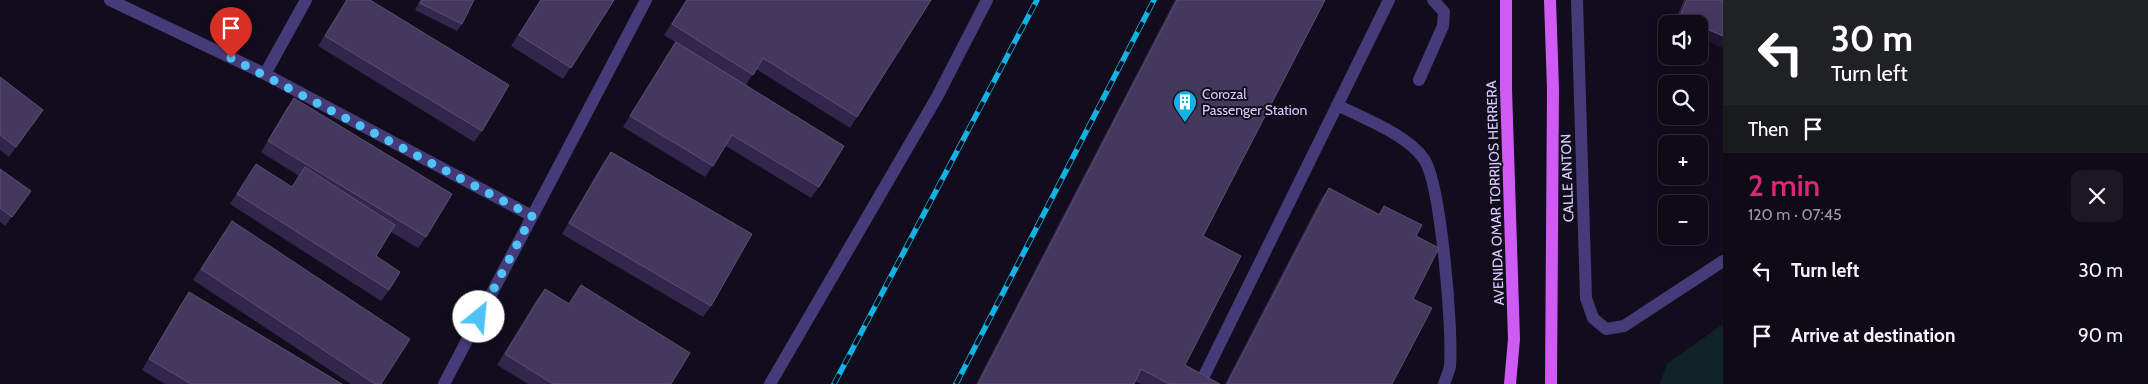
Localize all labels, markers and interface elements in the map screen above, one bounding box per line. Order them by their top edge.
pin [210,7,252,58]
icon: arrive [217,14,245,42]
map controls [1658,15,1708,245]
button: sound [1658,15,1708,65]
text: 30 m [1831,17,1913,60]
icon: left [1748,20,1813,85]
text: Turn left [1831,60,1908,87]
button: search [1658,75,1708,125]
street label: AVENIDA OMAR TORRIJOS HERRERA [1482,80,1508,306]
place label: Corozal Passenger Station [1202,85,1307,119]
building icon: Corozal Passenger Station [1172,89,1198,123]
icon: arrive [1799,115,1827,143]
text: Then [1748,118,1789,141]
street label: CALLE ANTON [1556,133,1578,223]
button: + [1658,135,1708,185]
text: 2 min [1748,167,1820,204]
button: close [2071,170,2123,222]
button: − [1658,195,1708,245]
text: 120 m · 07:45 [1748,205,1842,224]
icon: left [1748,257,1776,285]
text: Turn left [1791,259,1859,282]
text: 30 m [2079,259,2123,282]
position arrow [452,290,504,342]
icon: arrive [1748,322,1776,350]
text: Arrive at destination [1791,324,1955,347]
text: 90 m [2078,324,2123,347]

